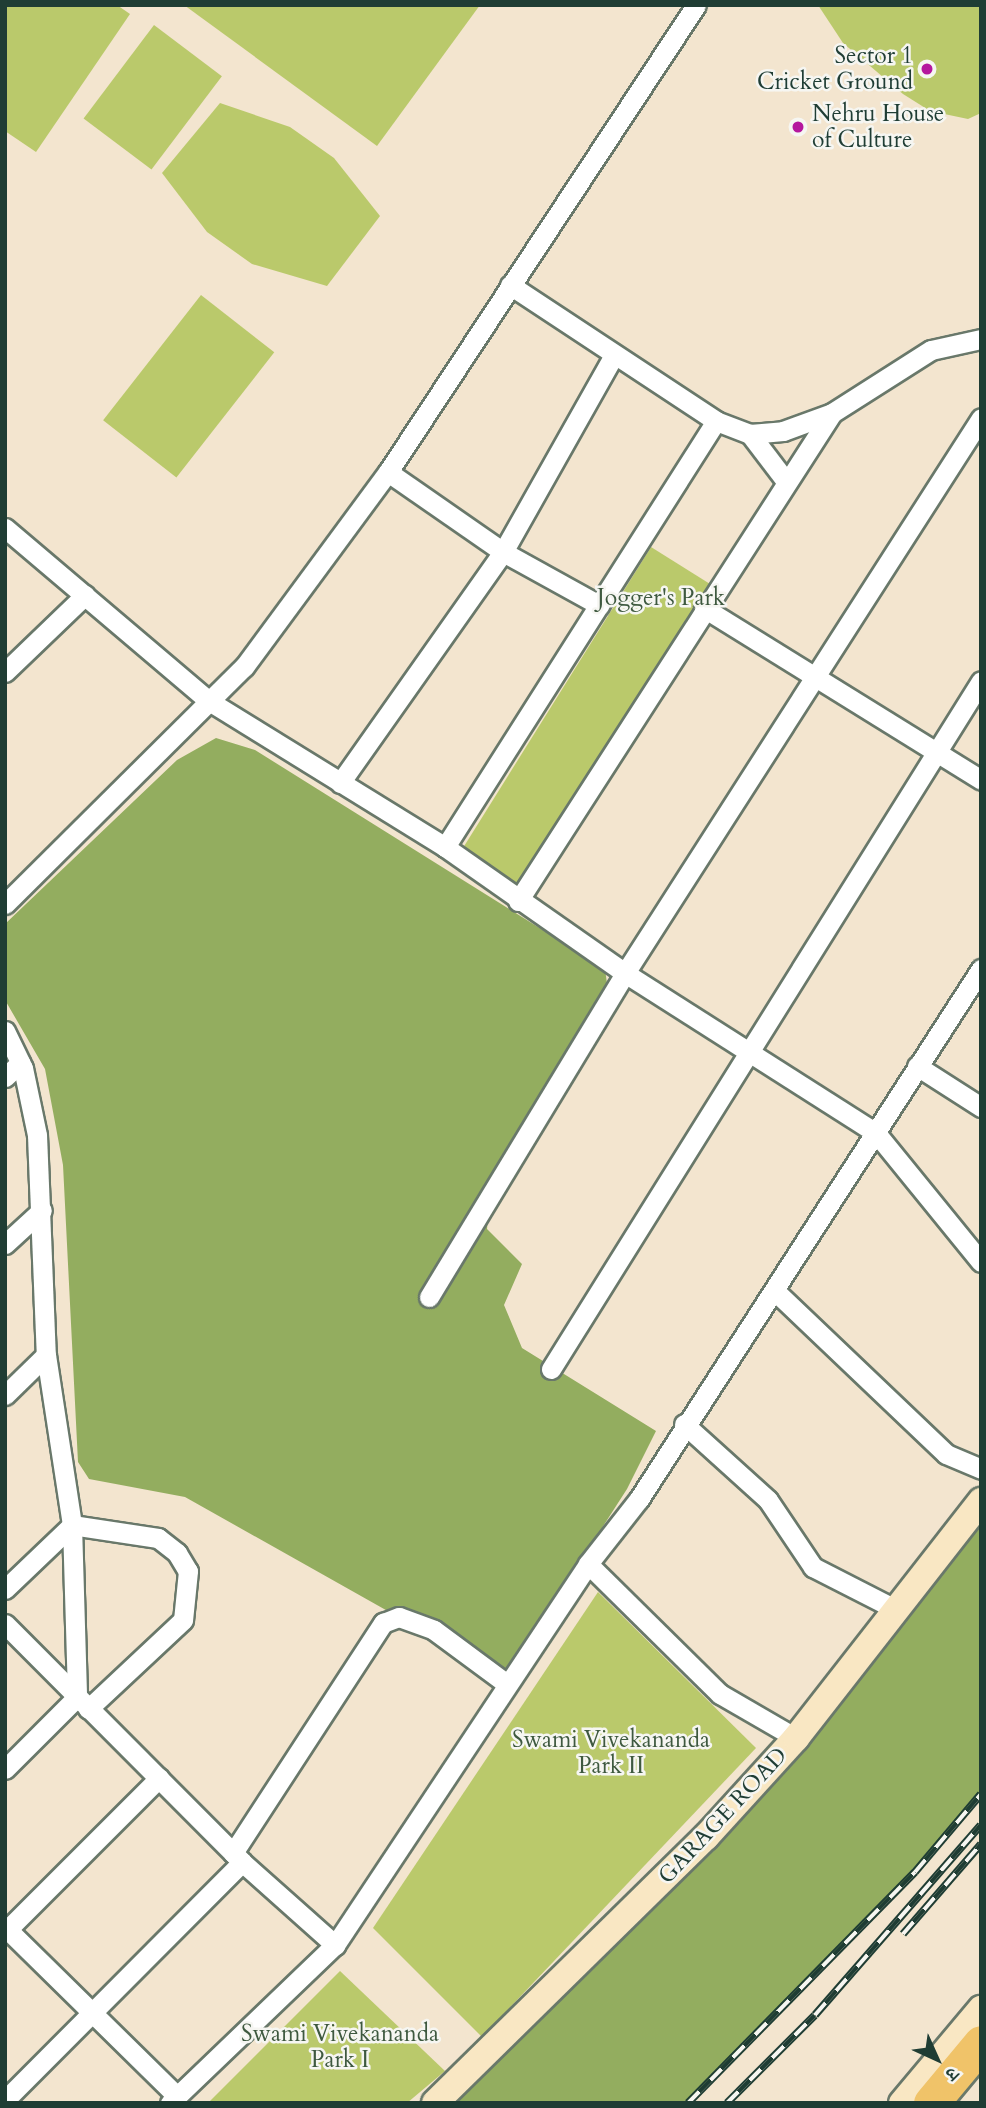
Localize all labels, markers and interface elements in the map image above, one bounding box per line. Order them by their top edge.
place label: Sector 1 Cricket Ground [757,42,913,96]
marker: Sector 1 Cricket Ground [919,61,935,77]
place label: Nehru House of Culture [812,100,944,154]
marker: Nehru House of Culture [790,119,806,135]
park label: Jogger's Park [597,584,725,612]
park label: Swami Vivekananda Park II [512,1726,710,1780]
street label: GARAGE ROAD [653,1742,793,1890]
park label: Swami Vivekananda Park I [241,2020,439,2074]
north arrow [902,2024,972,2094]
text: उ [939,2061,964,2086]

